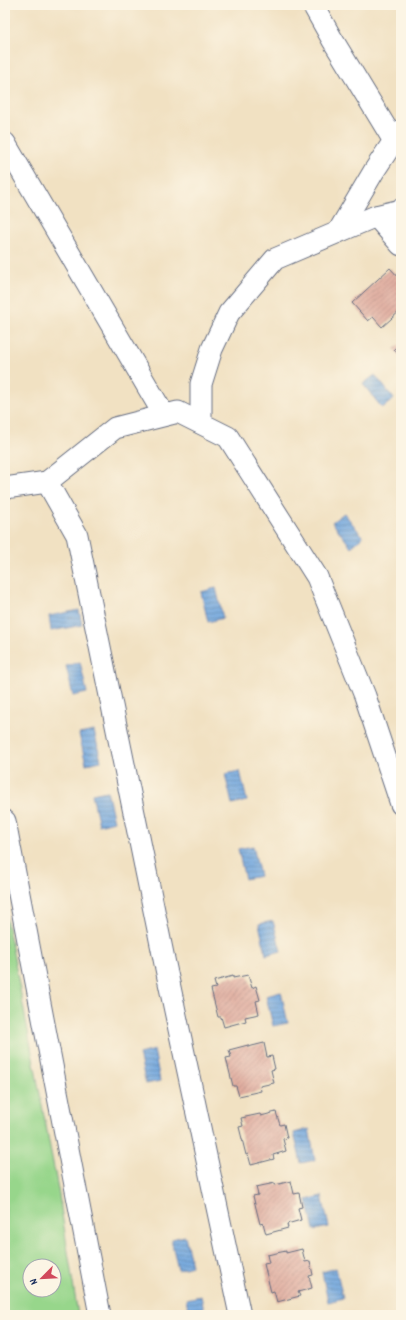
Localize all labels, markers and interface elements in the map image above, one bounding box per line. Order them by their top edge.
north arrow [22,1258,62,1298]
text: N [26,1275,43,1287]

